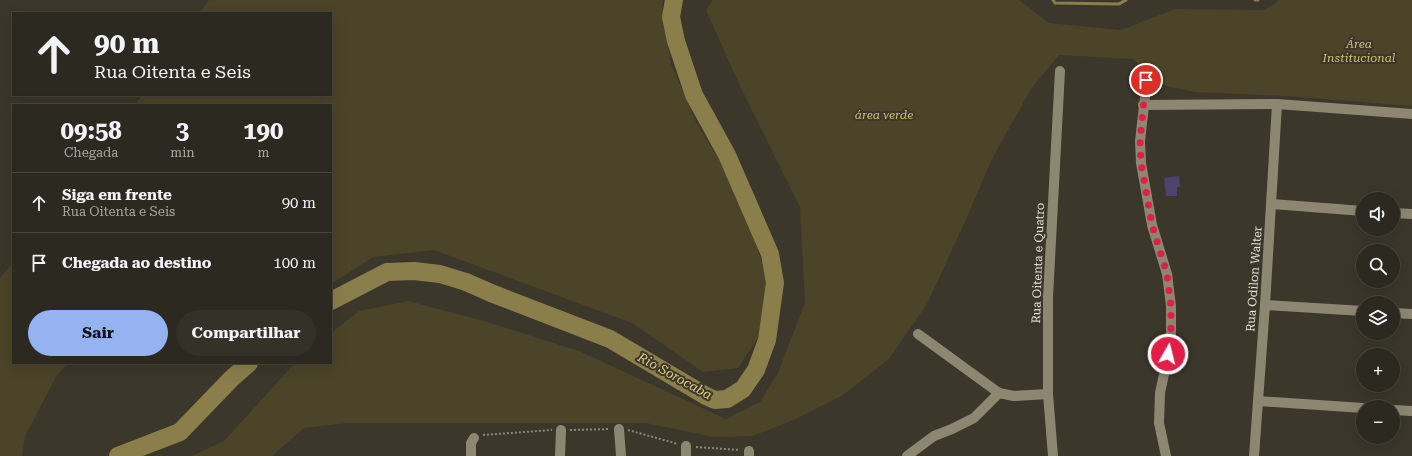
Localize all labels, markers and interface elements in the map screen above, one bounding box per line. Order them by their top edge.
text: 90 m [94,27,159,60]
icon: ahead [28,28,80,80]
park label: Área Institucional [1322,37,1396,65]
text: Rua Oitenta e Seis [94,61,251,82]
pin [1129,63,1163,97]
icon: arrive [1135,69,1157,91]
park label: área verde [855,108,913,122]
text: 09:58 [61,117,122,145]
text: 3 [176,117,189,145]
text: 190 [243,117,284,145]
text: Chegada [64,145,118,160]
text: min [170,145,195,160]
text: m [257,145,269,160]
text: Siga em frente [62,186,172,204]
icon: ahead [28,192,50,214]
map controls [1356,192,1400,444]
button: sound [1356,192,1400,236]
text: 90 m [282,194,316,212]
street label: Rua Oitenta e Quatro [1029,202,1047,324]
text: Rua Oitenta e Seis [62,204,175,219]
street label: Rua Odilon Walter [1243,226,1265,332]
button: search [1356,244,1400,288]
icon: arrive [28,252,50,274]
text: Chegada ao destino [62,254,211,272]
text: 100 m [273,254,316,272]
button: layers [1356,296,1400,340]
button: Sair [28,310,168,356]
button: Compartilhar [176,310,316,356]
position arrow [1147,333,1189,375]
button: + [1356,348,1400,392]
water label: Rio Sorocaba [634,349,715,403]
button: − [1356,400,1400,444]

